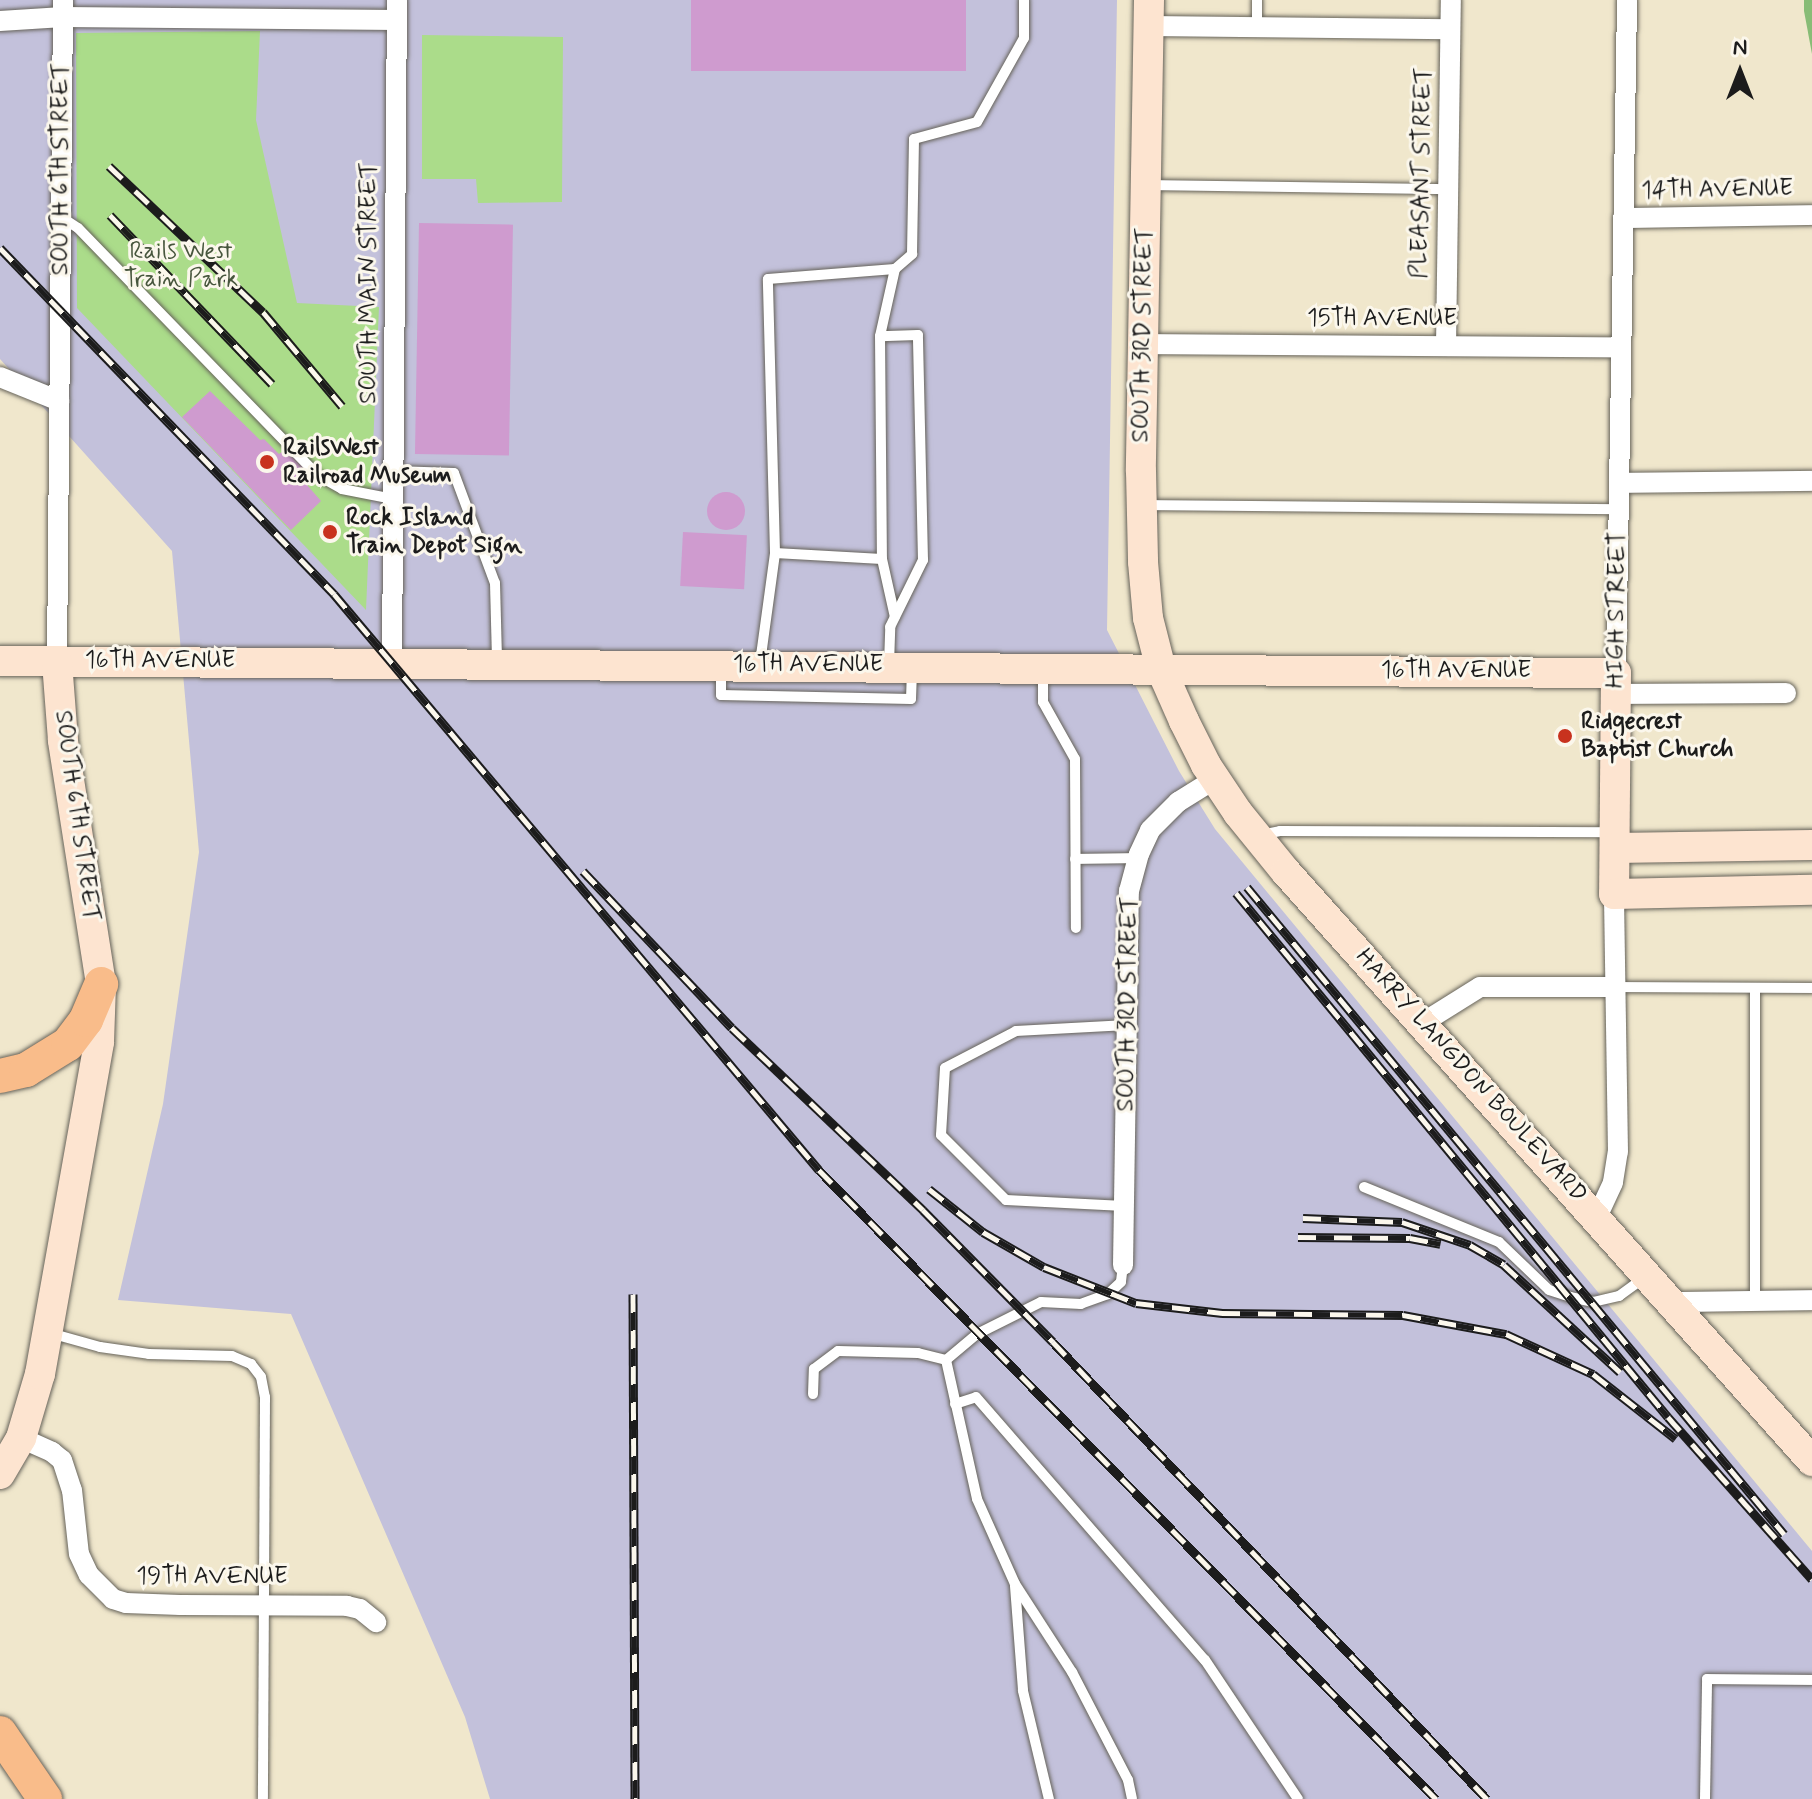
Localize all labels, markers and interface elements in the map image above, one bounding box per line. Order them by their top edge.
north arrow [1700,32,1780,112]
text: N [1733,34,1747,62]
street label: SOUTH 6TH STREET [47,61,75,277]
street label: PLEASANT STREET [1406,66,1438,280]
street label: SOUTH MAIN STREET [355,161,383,405]
street label: 14TH AVENUE [1641,174,1793,206]
street label: SOUTH 3RD STREET [1127,226,1159,444]
park label: Rails West Train Park [125,238,237,294]
street label: 15TH AVENUE [1307,305,1457,333]
place label: RailsWest Railroad Museum [283,434,463,490]
marker: RailsWest Railroad Museum [258,453,276,471]
place label: Rock Island Train Depot Sign [346,504,522,560]
marker: Rock Island Train Depot Sign [321,523,339,541]
street label: HIGH STREET [1601,531,1633,689]
street label: 16TH AVENUE [85,647,235,675]
street label: 16TH AVENUE [733,651,883,679]
street label: 16TH AVENUE [1381,657,1531,685]
street label: SOUTH 6TH STREET [48,707,106,925]
place label: Ridgecrest Baptist Church [1581,708,1733,764]
marker: Ridgecrest Baptist Church [1556,727,1574,745]
street label: SOUTH 3RD STREET [1112,895,1144,1113]
street label: HARRY LANGDON BOULEVARD [1348,941,1594,1211]
street label: 19TH AVENUE [137,1563,287,1591]

